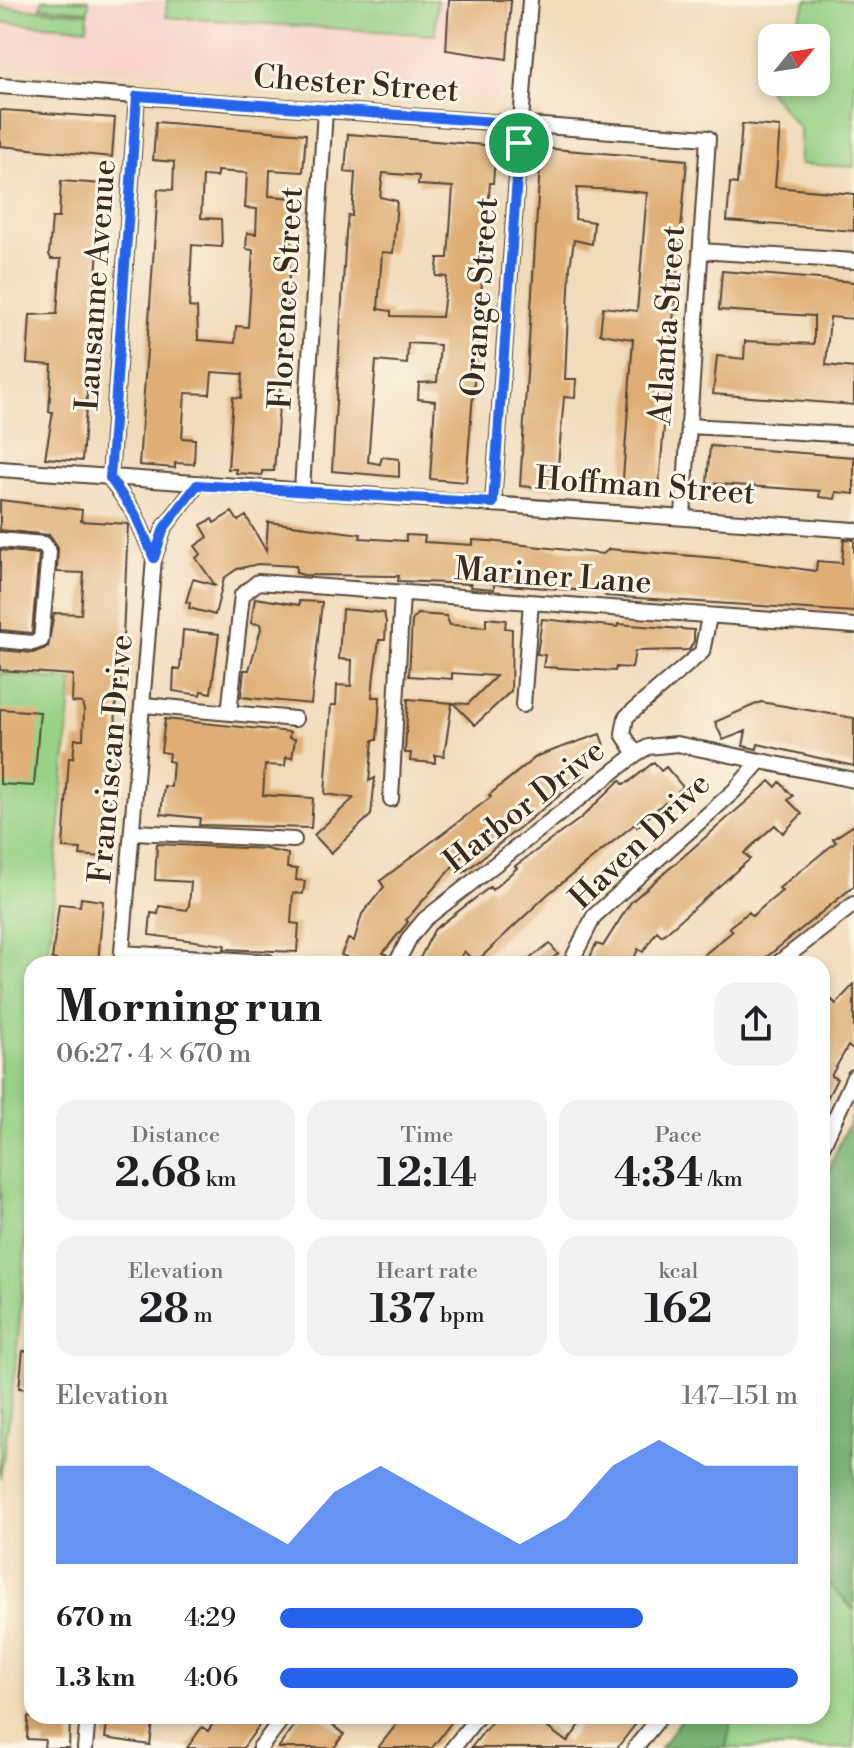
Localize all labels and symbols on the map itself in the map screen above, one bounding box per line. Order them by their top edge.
north arrow [758,24,830,96]
street label: Chester Street [252,57,460,111]
pin [485,109,553,177]
street label: Lausanne Avenue [67,158,125,412]
street label: Florence Street [260,186,312,410]
street label: Orange Street [453,196,507,398]
street label: Atlanta Street [640,224,694,427]
street label: Hoffman Street [534,458,756,514]
street label: Mariner Lane [453,549,653,603]
street label: Franciscan Drive [80,633,142,885]
street label: Harbor Drive [435,731,613,881]
street label: Haven Drive [561,764,719,918]

